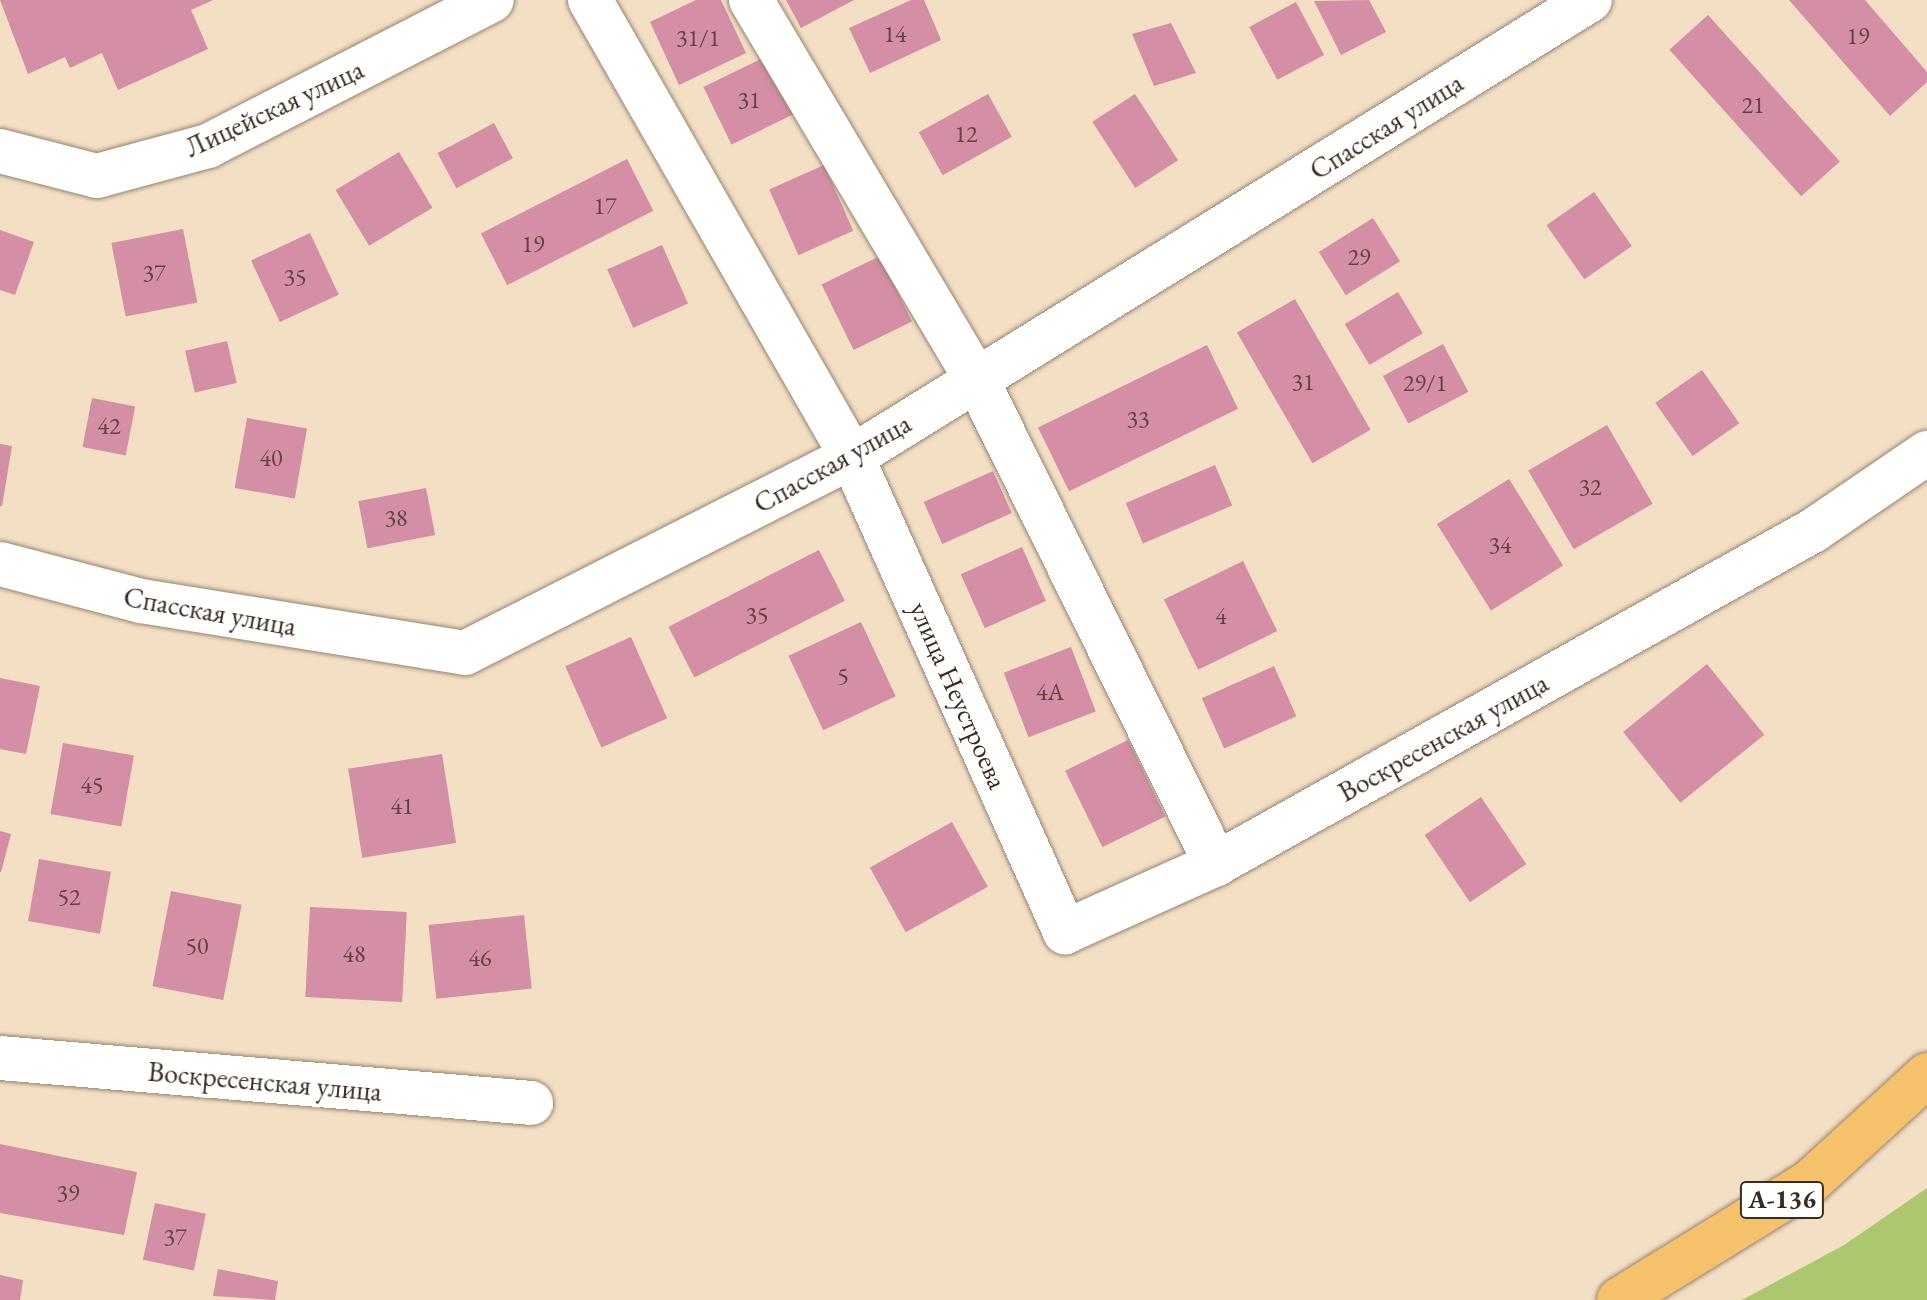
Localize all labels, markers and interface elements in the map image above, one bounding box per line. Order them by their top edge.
house number: 14 [883,20,907,48]
house number: 19 [1846,22,1870,50]
house number: 31/1 [676,24,720,52]
street label: Лицейская улица [179,52,369,164]
street label: Спасская улица [1303,65,1469,187]
house number: 31 [737,86,761,114]
house number: 21 [1741,91,1765,119]
house number: 12 [954,120,978,148]
house number: 17 [593,192,617,220]
house number: 19 [521,230,545,258]
house number: 29 [1347,243,1371,271]
house number: 37 [142,259,166,287]
house number: 35 [283,263,307,291]
house number: 31 [1291,368,1315,396]
house number: 29/1 [1403,369,1447,397]
house number: 33 [1126,405,1150,433]
street label: Спасская улица [748,406,916,520]
house number: 42 [97,412,121,440]
house number: 40 [259,444,283,472]
house number: 32 [1578,473,1602,501]
house number: 38 [384,504,408,532]
house number: 34 [1488,531,1512,559]
street label: Спасская улица [121,579,299,643]
street label: улица Неустроева [903,596,1015,794]
house number: 35 [745,601,769,629]
house number: 4 [1215,602,1227,630]
house number: 5 [837,662,849,690]
street label: Воскресенская улица [1332,665,1554,809]
house number: 4А [1036,678,1064,706]
house number: 45 [80,771,104,799]
house number: 41 [390,792,414,820]
house number: 52 [57,883,81,911]
house number: 50 [185,932,209,960]
house number: 48 [342,940,366,968]
house number: 46 [468,944,492,972]
street label: Воскресенская улица [147,1054,383,1108]
road number: А-136 [1738,1178,1826,1222]
house number: 39 [56,1179,80,1207]
house number: 37 [163,1223,187,1251]

